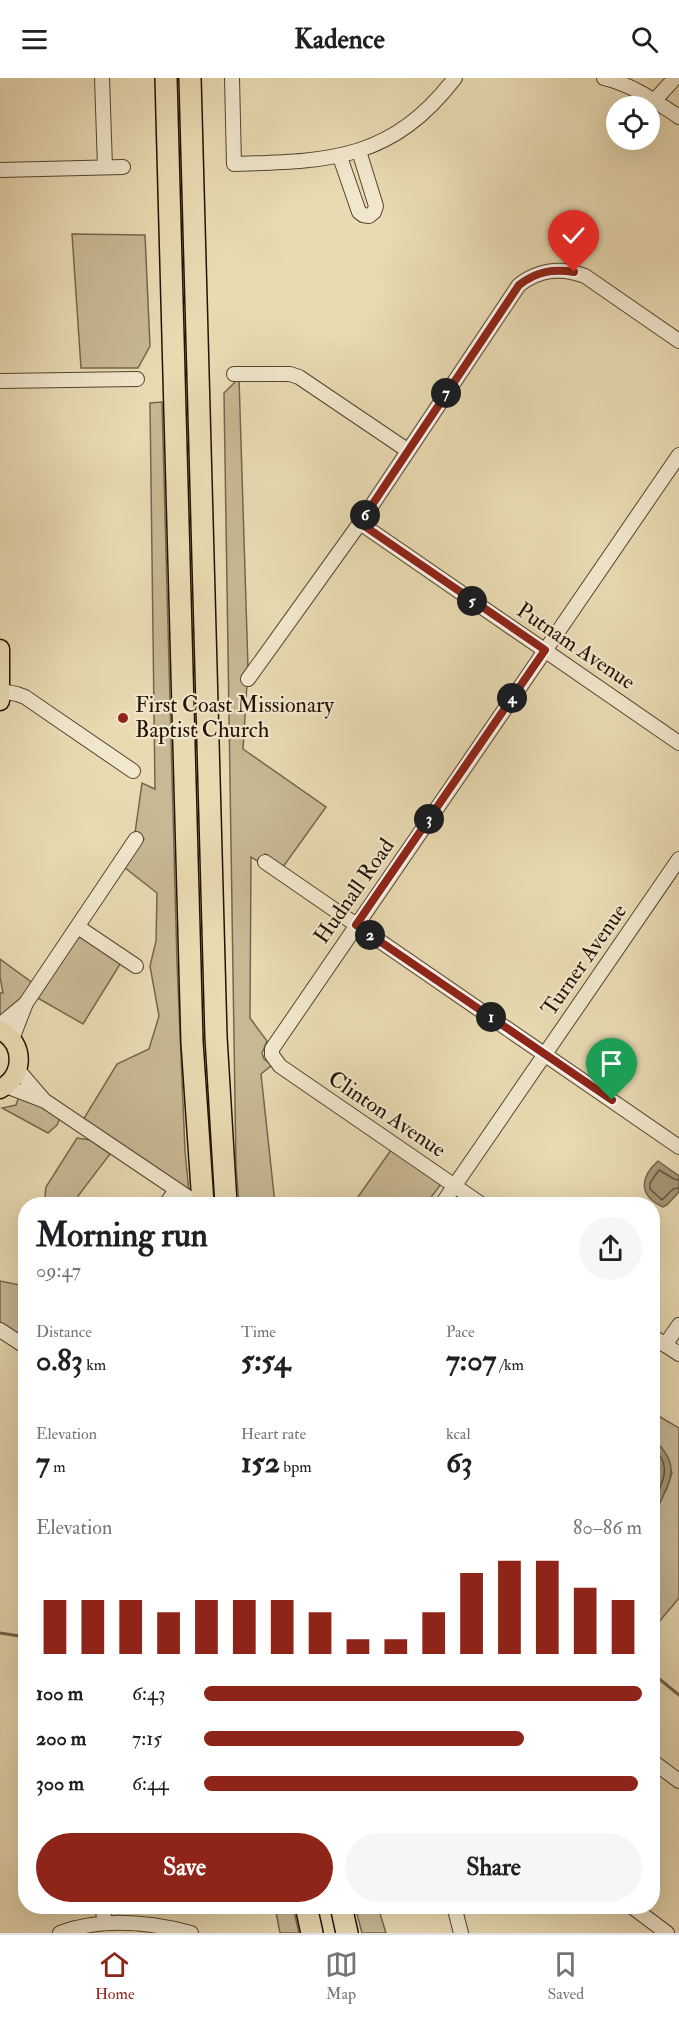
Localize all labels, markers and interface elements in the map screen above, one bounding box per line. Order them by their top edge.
icon: menu [18,23,51,56]
text: Kadence [294,23,385,56]
icon: search [628,23,661,56]
map controls [606,96,660,150]
button: locate [606,96,660,150]
pin [548,210,599,272]
icon: check [557,219,590,252]
pin: 7 [431,378,461,408]
text: 7 [442,383,450,403]
pin: 6 [350,500,380,530]
text: 6 [361,505,369,525]
pin: 5 [457,586,487,616]
text: 5 [468,591,476,611]
street label: Putnam Avenue [511,596,641,696]
pin: 4 [497,683,527,713]
text: 4 [508,688,516,708]
place label: First Coast Missionary Baptist Church [135,691,334,745]
marker: First Coast Missionary Baptist Church [116,711,130,725]
pin: 3 [414,804,444,834]
text: 3 [426,809,432,829]
street label: Hudnall Road [307,833,401,949]
street label: Turner Avenue [535,898,633,1022]
pin: 2 [355,920,385,950]
text: 2 [366,925,374,945]
pin: 1 [476,1002,506,1032]
text: 1 [488,1007,494,1027]
pin [586,1038,637,1100]
icon: arrive [595,1047,628,1080]
street label: Clinton Avenue [323,1064,451,1164]
text: Morning run [36,1215,208,1256]
button: share [579,1217,642,1280]
text: 09:47 [36,1258,81,1283]
text: Distance [36,1322,92,1342]
text: Time [241,1322,276,1342]
text: Pace [446,1322,475,1342]
text: 0.83 [36,1342,83,1379]
text: 5:54 [241,1342,290,1379]
text: 7:07 [446,1342,496,1379]
text: km [83,1355,106,1375]
text: /km [496,1355,524,1375]
text: Elevation [36,1424,97,1444]
text: Heart rate [241,1424,306,1444]
text: kcal [446,1424,471,1444]
text: 7 [36,1444,50,1481]
text: 152 [241,1444,280,1481]
text: 63 [446,1444,473,1481]
text: m [50,1457,66,1477]
text: bpm [280,1457,312,1477]
text: Elevation [36,1515,112,1540]
text: 80–86 m [573,1515,642,1540]
text: 100 m [36,1681,83,1706]
text: 6:43 [132,1681,166,1706]
text: 200 m [36,1726,86,1751]
text: 7:15 [132,1726,162,1751]
text: 300 m [36,1771,84,1796]
text: 6:44 [132,1771,169,1796]
button: Save [36,1833,333,1902]
button: Share [345,1833,642,1902]
tab: Home [95,1948,135,2004]
tab: Map [325,1948,358,2004]
tab: Saved [547,1948,584,2004]

